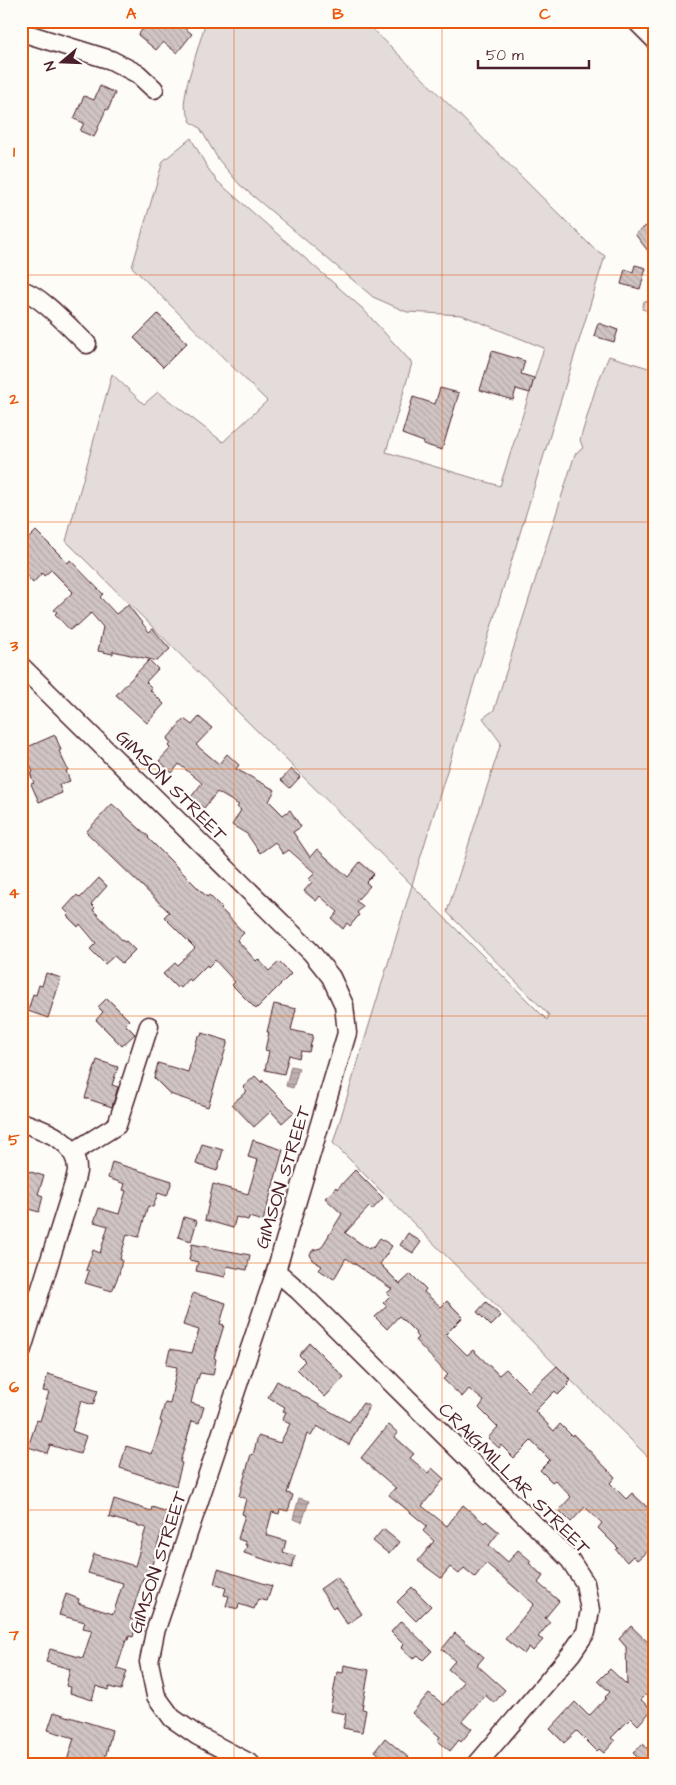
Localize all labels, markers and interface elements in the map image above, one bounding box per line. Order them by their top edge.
text: A [126,3,137,25]
text: B [332,3,344,25]
text: C [539,3,551,25]
north arrow [38,38,88,88]
scale bar [478,38,590,70]
text: 50 m [486,45,524,66]
text: N [40,58,62,73]
text: 1 [13,141,16,163]
text: 2 [8,388,19,410]
text: 3 [9,635,19,657]
street label: GIMSON STREET [109,724,233,848]
text: 4 [9,882,20,904]
street label: GIMSON STREET [249,1103,318,1252]
text: 5 [8,1129,20,1151]
text: 6 [9,1376,19,1398]
street label: CRAIGMILLAR STREET [432,1397,596,1561]
street label: GIMSON STREET [123,1488,194,1637]
text: 7 [8,1624,19,1646]

